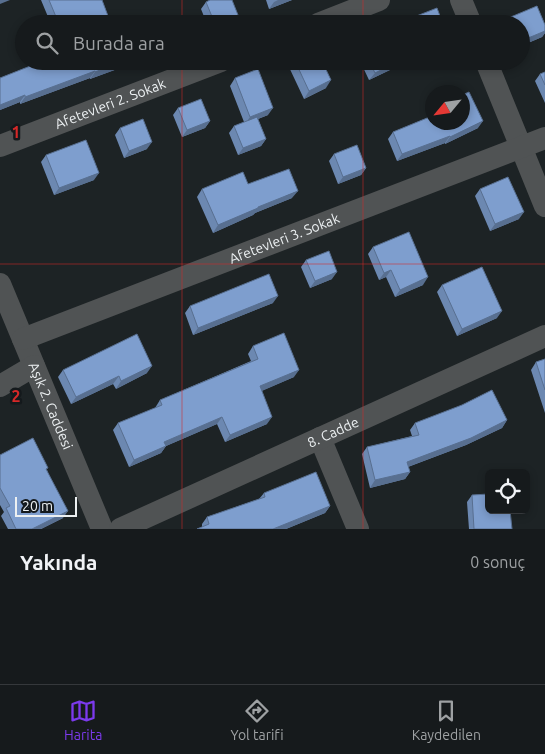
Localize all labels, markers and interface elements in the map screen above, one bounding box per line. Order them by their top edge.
search box [15,15,530,70]
icon: search [33,29,61,57]
text: Burada ara [73,32,165,54]
street label: Afetevleri 2. Sokak [53,75,168,132]
north arrow [425,85,470,130]
text: 1 [11,123,21,141]
street label: Afetevleri 3. Sokak [227,210,342,267]
street label: Aşık 2. Caddesi [25,360,76,452]
text: 2 [11,387,21,405]
street label: 8. Cadde [305,414,361,451]
map controls [485,469,530,514]
button: locate [485,469,530,514]
scale bar [15,494,78,517]
text: 20 m [22,498,53,514]
text: Yakında [20,550,97,574]
text: 0 sonuç [470,553,525,571]
tab: Harita [64,697,102,743]
tab: Yol tarifi [230,697,284,743]
tab: Kaydedilen [412,697,481,743]

